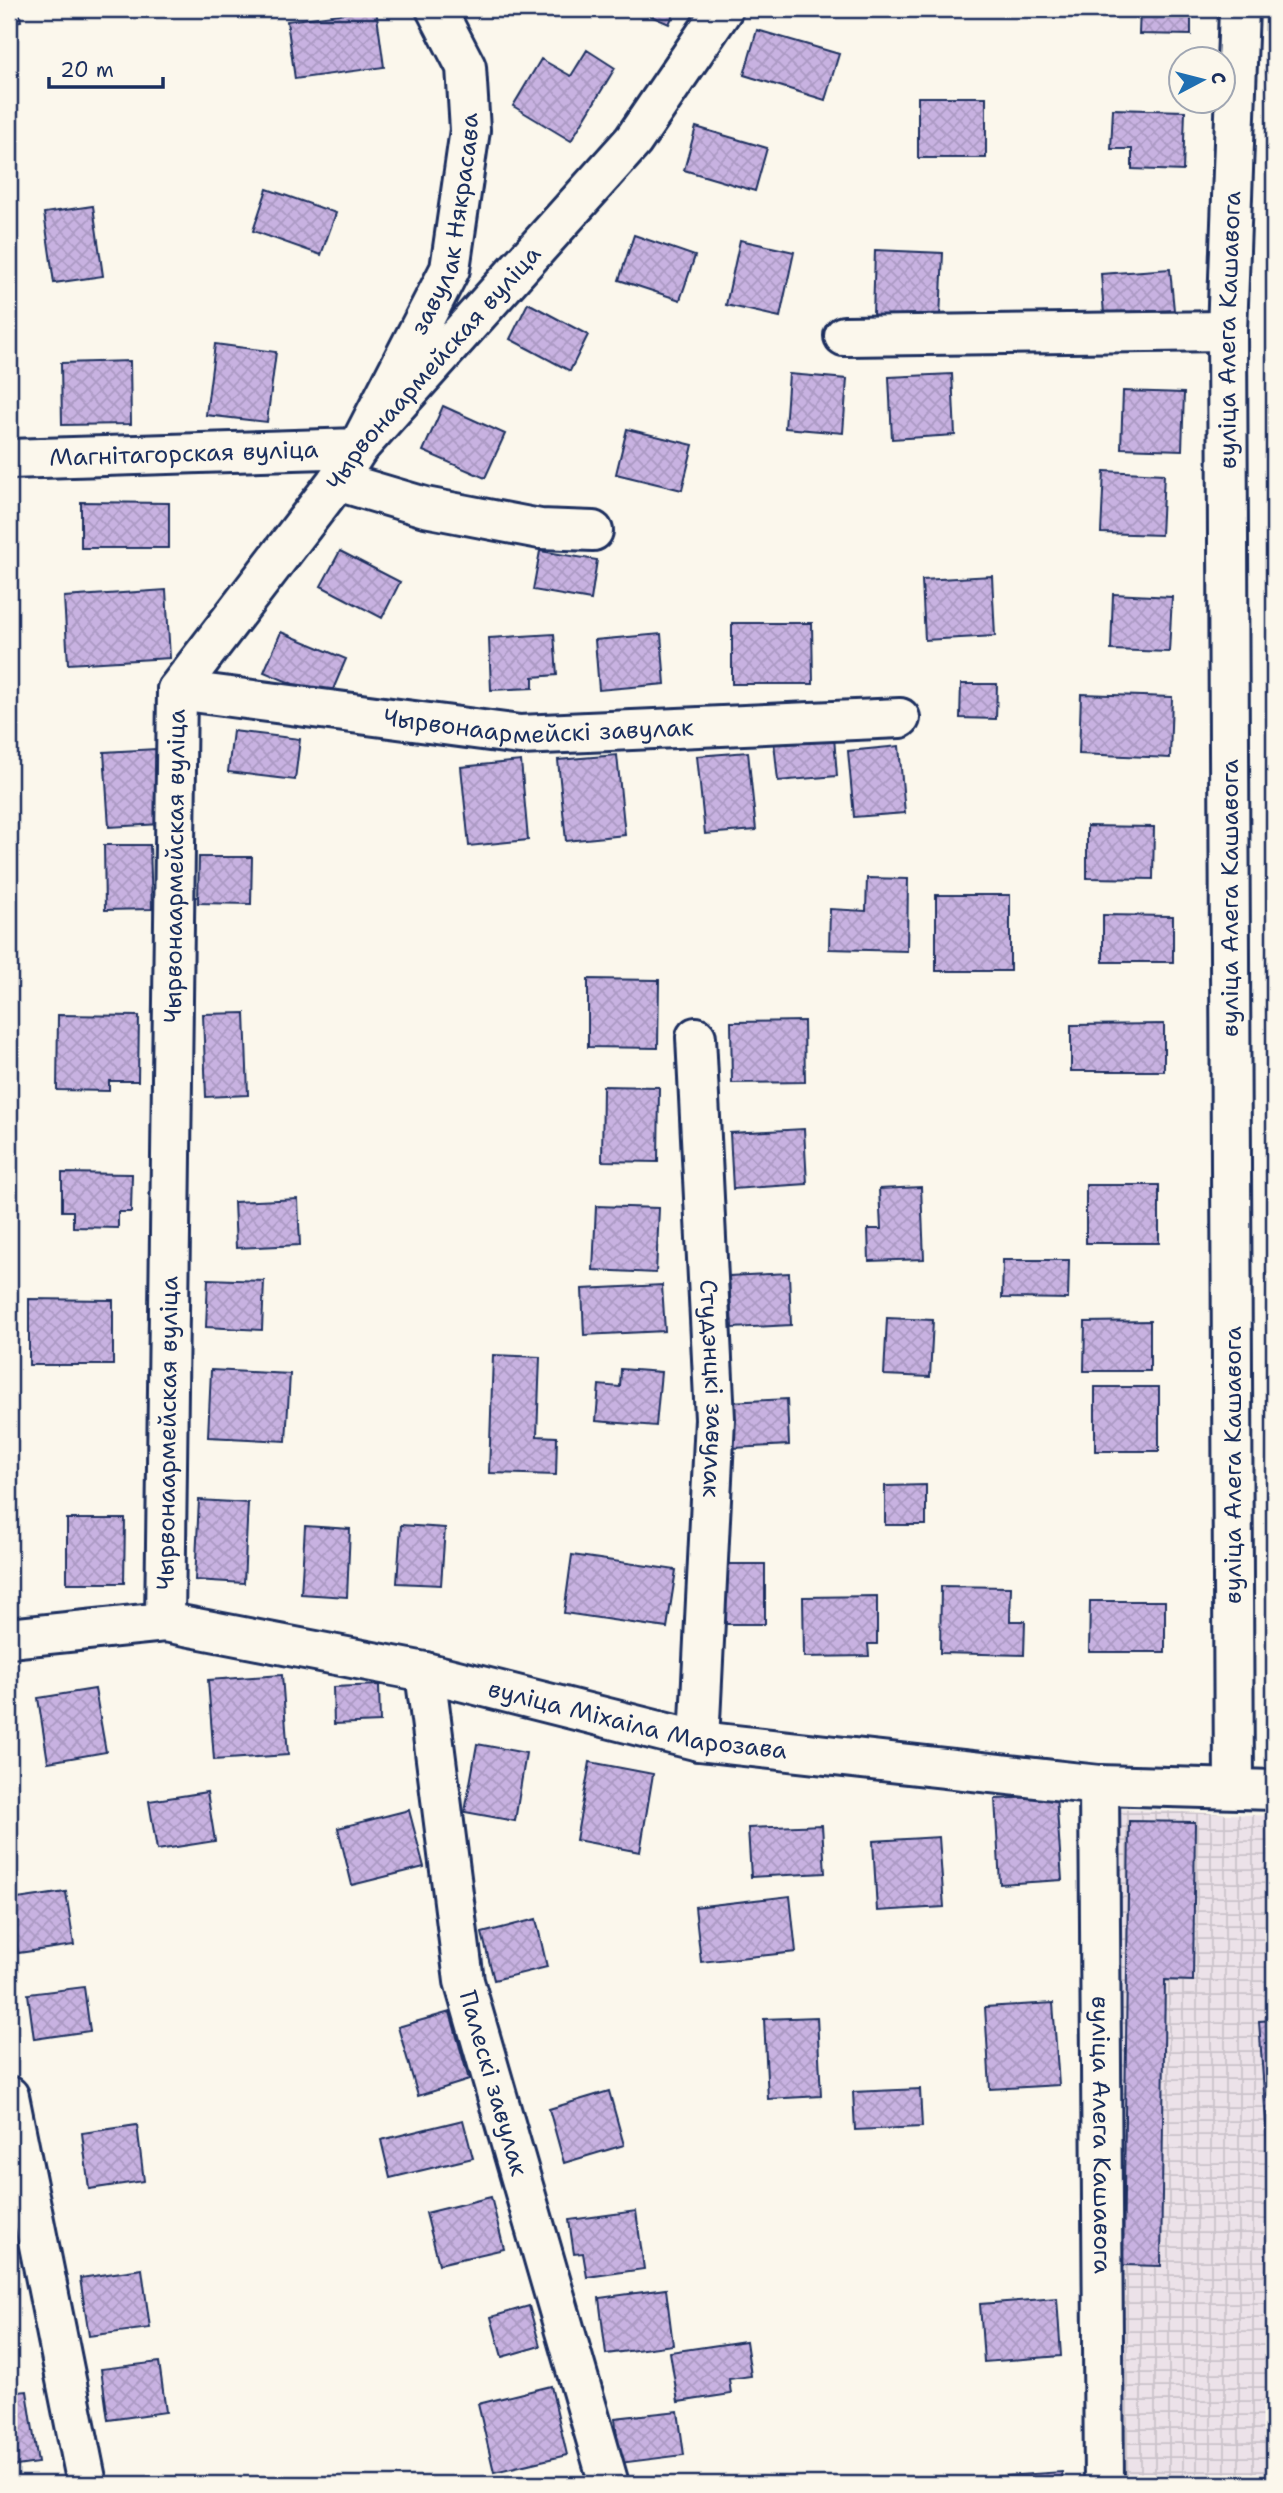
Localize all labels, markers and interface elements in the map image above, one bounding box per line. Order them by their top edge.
scale bar [49,46,163,90]
north arrow [1168,46,1238,116]
text: 20 m [60,56,114,84]
text: С [1205,71,1231,85]
street label: завулак Някрасава [403,112,486,340]
street label: вуліца Алега Кашавога [1211,190,1248,469]
street label: Чырвонаармейская вуліца [319,239,548,497]
street label: Магнітагорская вуліца [49,433,319,474]
street label: Чырвонаармейскі завулак [381,701,695,751]
street label: Чырвонаармейская вуліца [157,709,193,1023]
street label: вуліца Алега Кашавога [1214,759,1246,1037]
street label: Чырвонаармейская вуліца [149,1276,185,1590]
street label: Студэнцкі завулак [692,1279,731,1499]
street label: вуліца Алега Кашавога [1217,1326,1249,1604]
street label: вуліца Міхаіла Марозава [485,1673,789,1767]
street label: Палескі завулак [452,1987,535,2180]
street label: вуліца Алега Кашавога [1085,1996,1118,2274]

